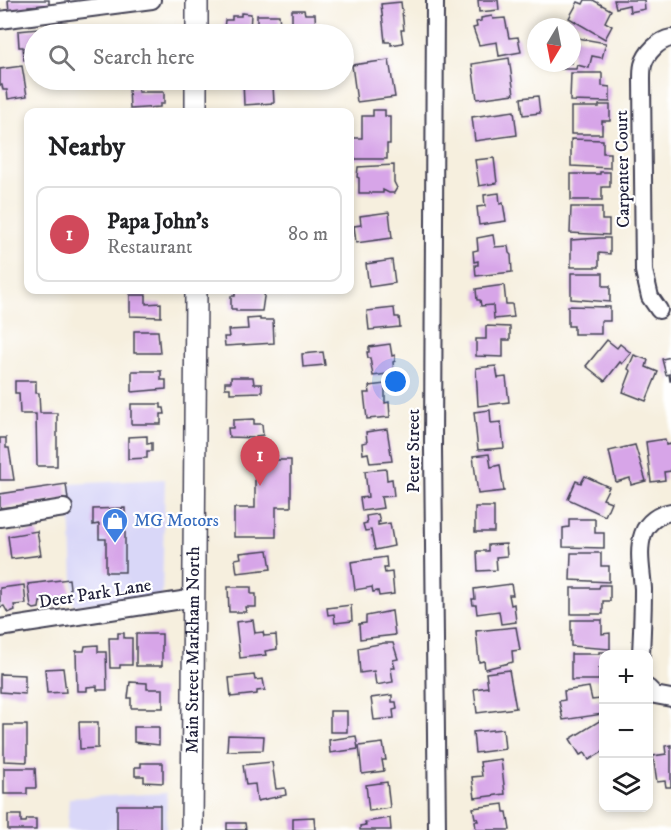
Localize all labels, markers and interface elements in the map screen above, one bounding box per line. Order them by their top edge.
north arrow [527,18,581,72]
search box [24,24,354,90]
icon: search [45,41,78,74]
text: Search here [93,44,195,71]
street label: Carpenter Court [611,110,635,228]
text: Nearby [48,131,125,164]
text: Papa John's [107,208,209,235]
text: 1 [66,222,73,247]
text: 80 m [288,222,328,247]
text: Restaurant [107,235,192,260]
your location [381,367,410,396]
street label: Peter Street [403,409,425,493]
pin: 1 [240,436,280,486]
shop icon: MG Motors [100,506,130,544]
place label: MG Motors [134,510,219,532]
street label: Main Street Markham North [182,546,205,754]
street label: Deer Park Lane [37,574,153,614]
map controls [599,650,653,812]
button: + [599,650,653,704]
button: − [599,704,653,758]
button: layers [599,758,653,812]

